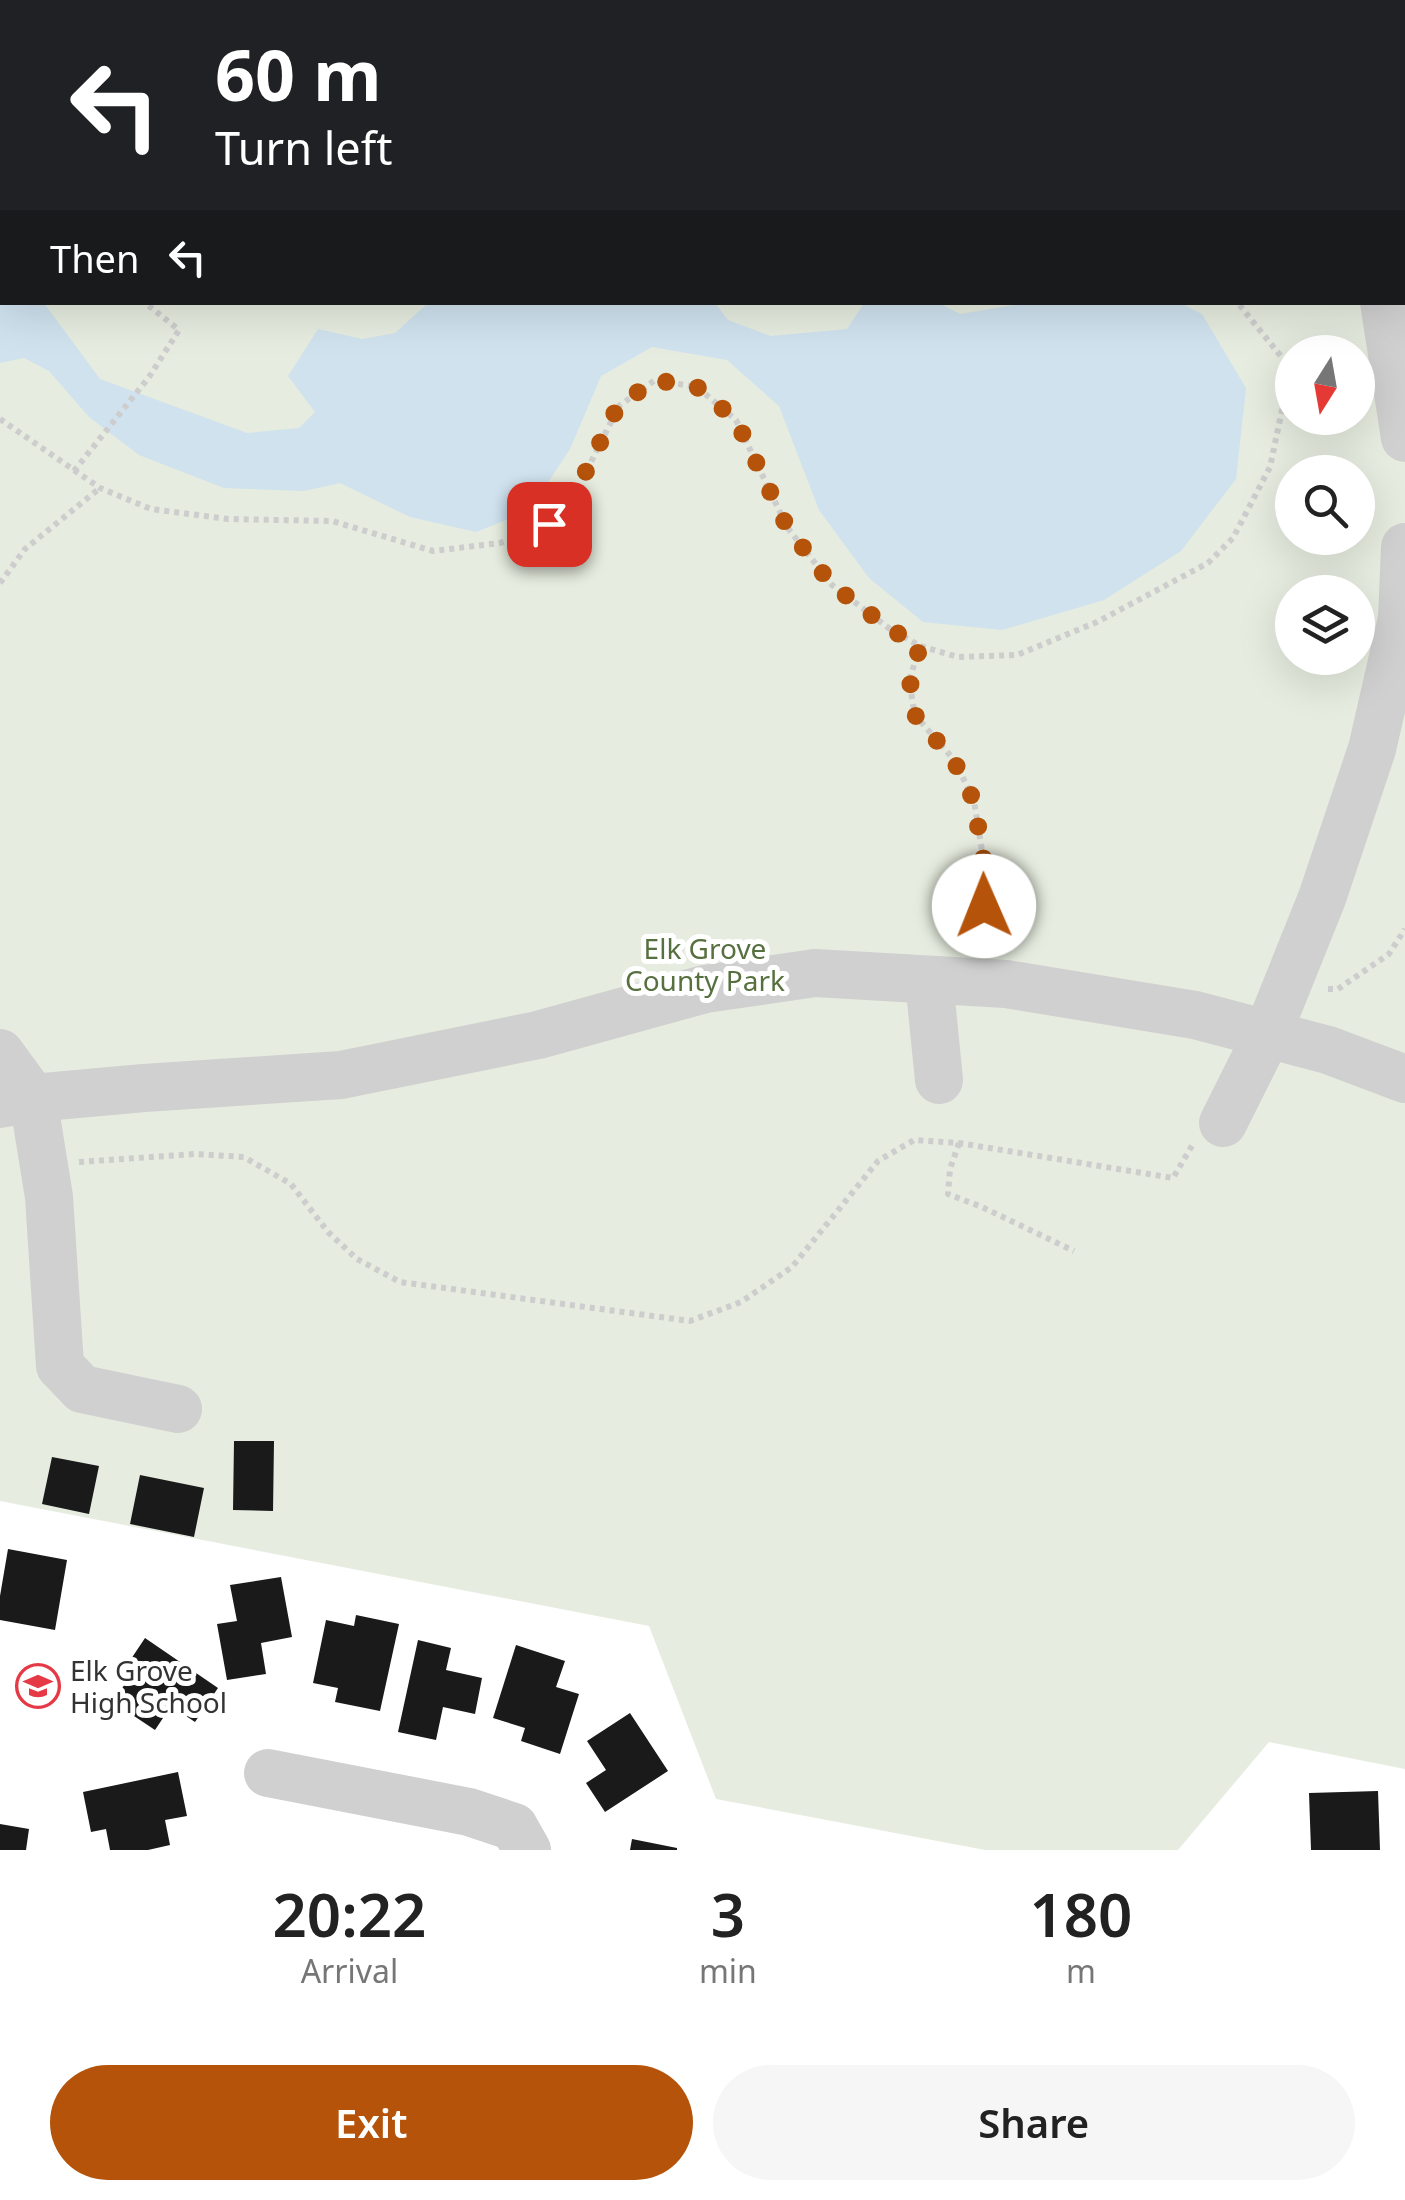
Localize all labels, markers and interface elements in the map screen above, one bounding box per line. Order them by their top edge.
text: 60 m [215,26,382,122]
icon: left [50,40,180,170]
text: Turn left [215,117,392,178]
icon: left [160,230,215,285]
text: Then [50,232,140,284]
north arrow [1275,335,1375,435]
map controls [1275,335,1375,675]
button: search [1275,455,1375,555]
pin [507,482,592,567]
icon: arrive [522,497,577,552]
button: layers [1275,575,1375,675]
position arrow [932,854,1036,958]
park label: Elk Grove County Park [625,929,785,999]
place label: Elk Grove High School [70,1651,227,1721]
school or university icon: Elk Grove High School [15,1663,61,1709]
text: 20:22 [273,1873,426,1955]
text: 3 [711,1873,745,1955]
text: 180 [1029,1873,1132,1955]
text: Arrival [301,1949,398,1992]
text: min [699,1949,757,1992]
text: m [1066,1949,1096,1992]
button: Exit [50,2065,693,2180]
button: Share [713,2065,1355,2180]

